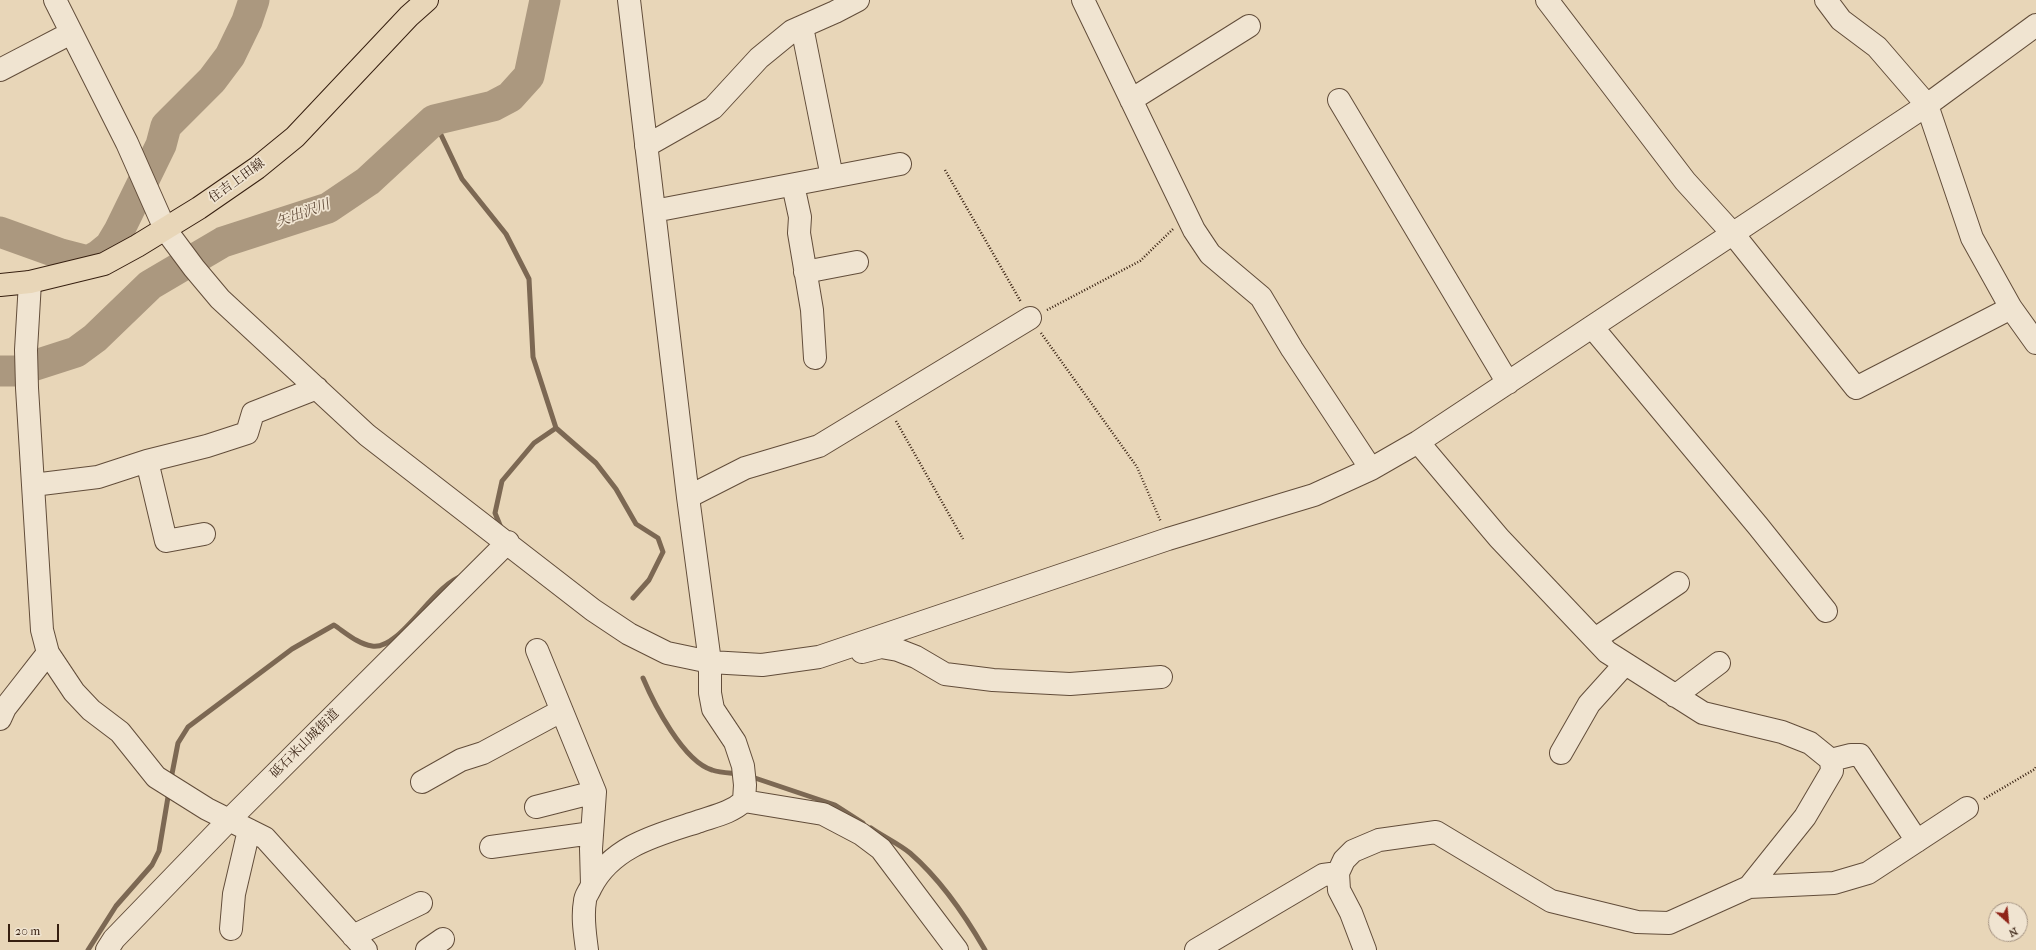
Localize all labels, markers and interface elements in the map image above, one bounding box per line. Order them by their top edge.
street label: 住吉上田線 [206,156,268,206]
water label: 矢出沢川 [274,197,332,231]
street label: 砥石米山城街道 [267,706,343,782]
north arrow [1988,902,2028,942]
scale bar [10,916,61,942]
text: 20 m [15,924,40,938]
text: N [2007,925,2020,940]

